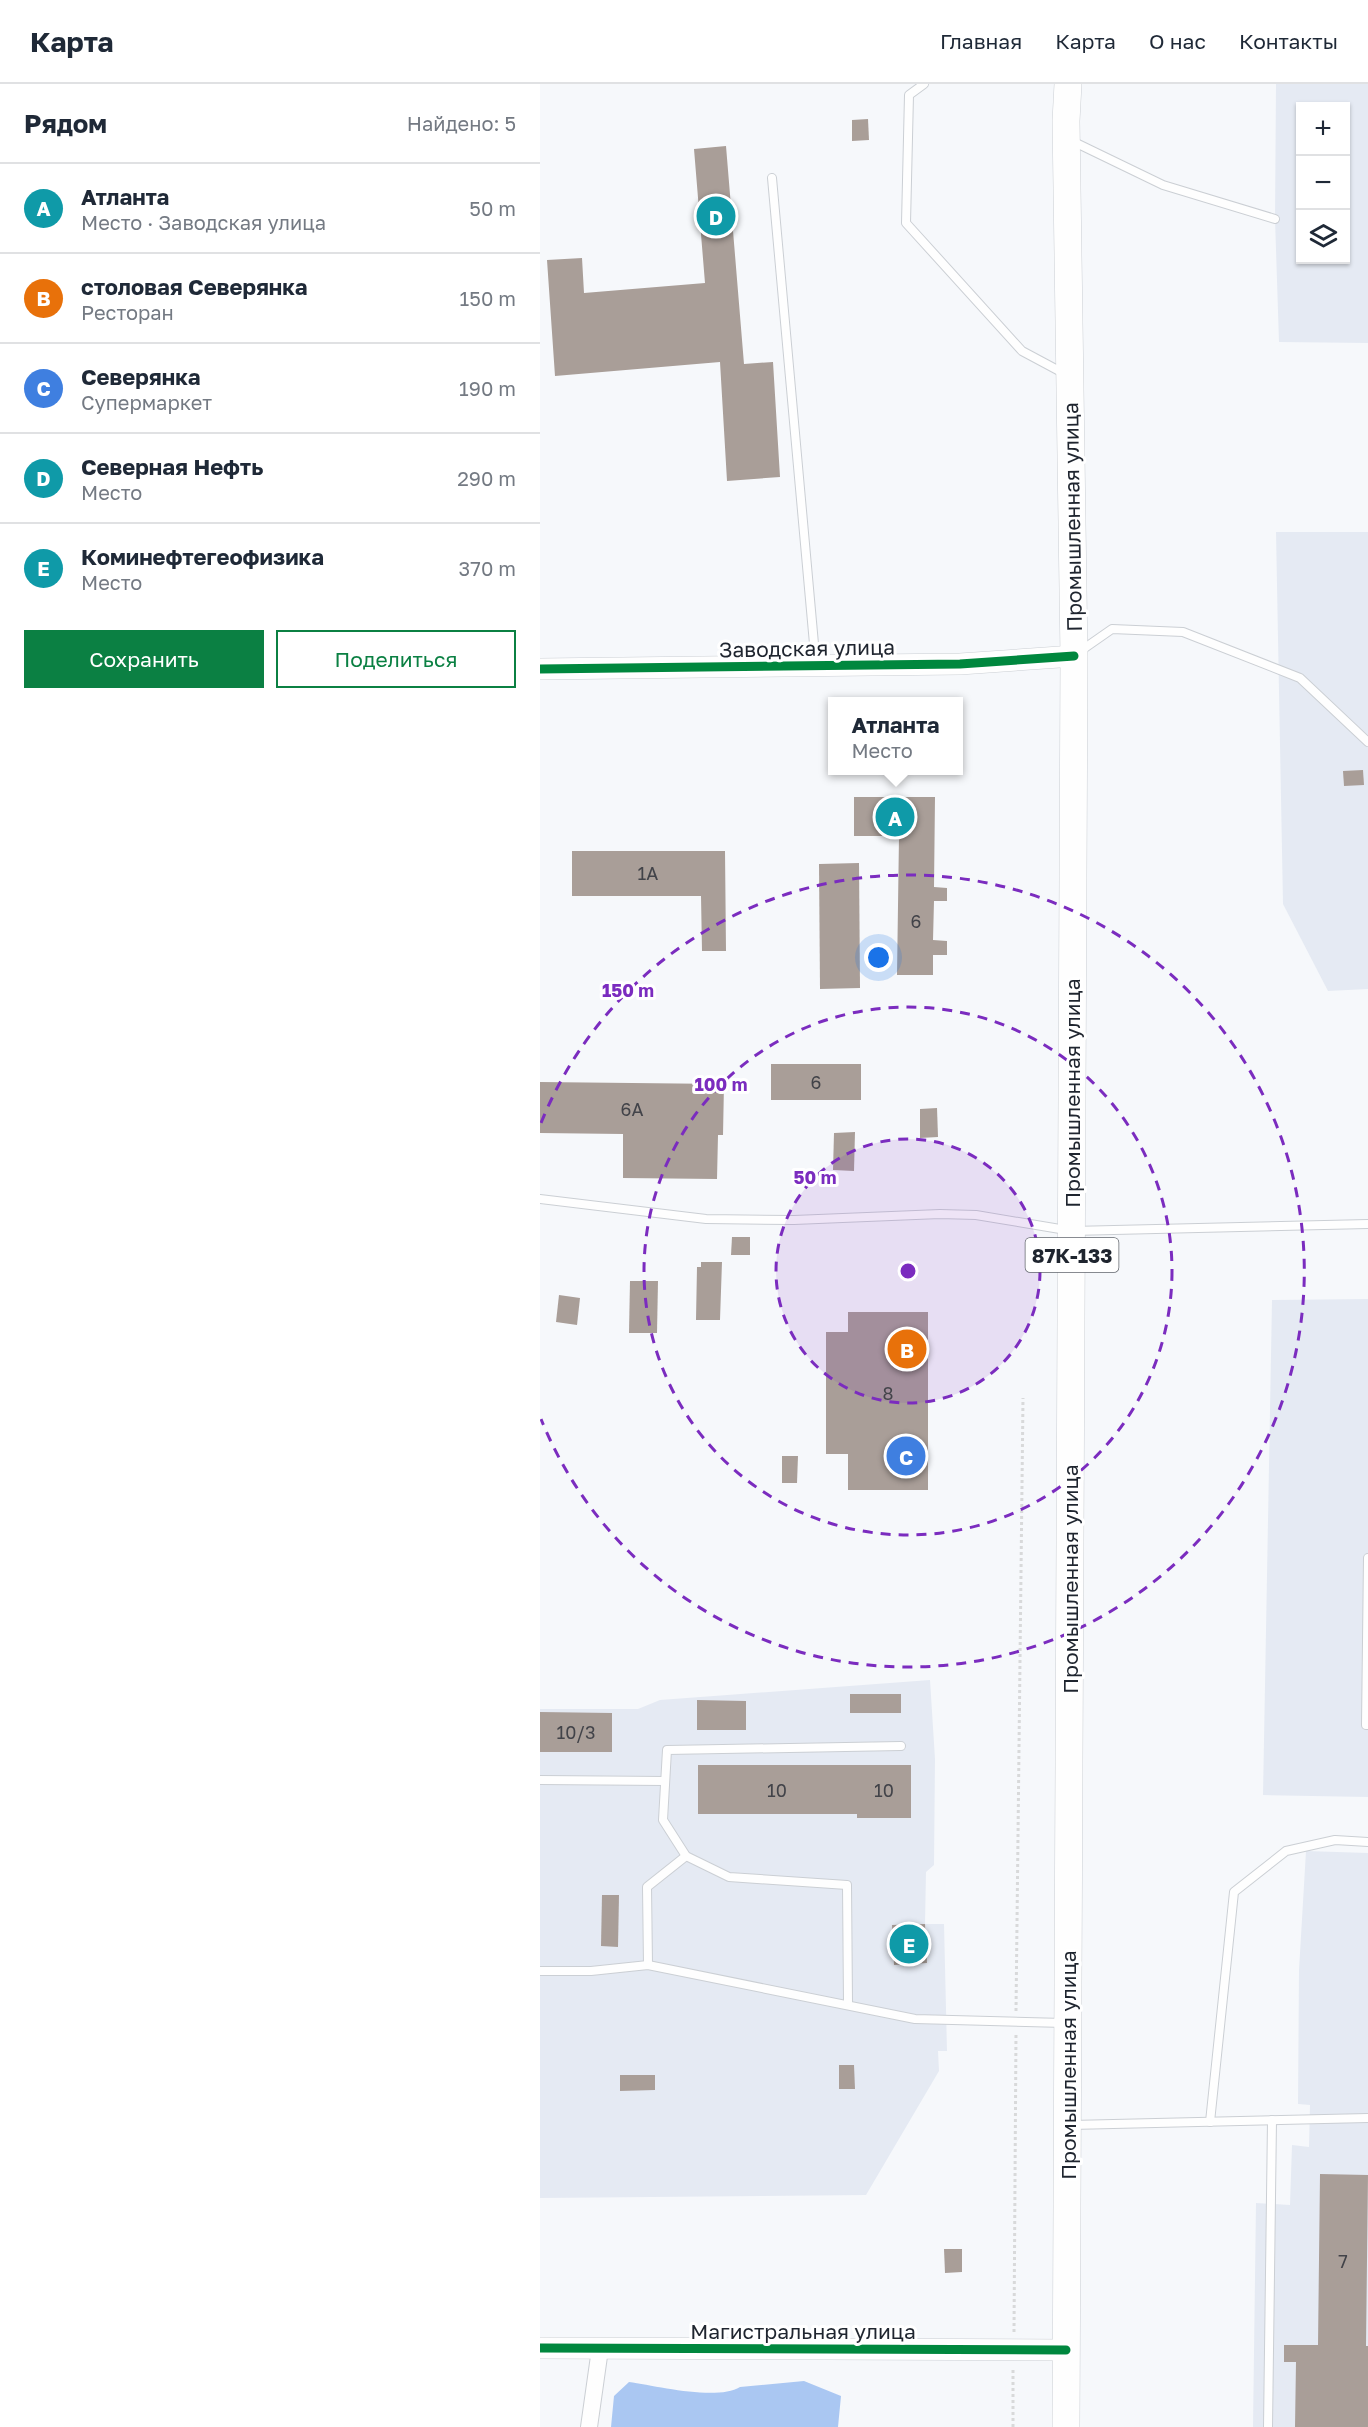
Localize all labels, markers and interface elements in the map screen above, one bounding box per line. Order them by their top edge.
text: Карта [30,25,114,58]
text: Главная [940,28,1022,54]
text: Карта [1055,28,1116,54]
text: О нас [1149,28,1206,54]
text: Контакты [1239,28,1338,54]
map controls [1296,102,1350,264]
button: + [1296,102,1350,156]
text: Рядом [24,108,107,139]
text: Найдено: 5 [407,111,516,135]
button: − [1296,156,1350,210]
text: Атланта [81,183,169,210]
pin: D [696,194,735,238]
text: A [36,196,51,220]
text: 50 m [469,196,516,220]
text: Место · Заводская улица [81,210,326,234]
button: layers [1296,210,1350,264]
text: столовая Северянка [81,273,308,300]
text: B [36,286,51,310]
text: 150 m [460,286,516,310]
text: Ресторан [81,300,174,324]
text: Северянка [81,363,200,390]
text: C [36,376,51,400]
text: 190 m [459,376,516,400]
text: Супермаркет [81,390,212,414]
street label: Промышленная улица [1057,402,1087,632]
text: Северная Нефть [81,453,263,480]
text: D [36,466,51,490]
text: 290 m [457,466,516,490]
text: Место [81,480,142,504]
text: Коминефтегеофизика [81,543,324,570]
text: E [37,556,50,580]
text: 370 m [459,556,516,580]
text: Место [81,570,142,594]
button: Сохранить [24,630,264,688]
button: Поделиться [276,630,516,688]
street label: Заводская улица [719,633,895,663]
popup [828,697,963,775]
text: Атланта [851,711,940,738]
text: Место [851,738,913,762]
pin: A [876,794,914,840]
house number: 1А [638,862,658,884]
house number: 6 [911,910,921,932]
your location [864,943,893,972]
street label: Промышленная улица [1059,978,1085,1208]
text: 150 m [602,979,654,1001]
house number: 6 [811,1071,821,1093]
text: 100 m [695,1073,747,1095]
house number: 6А [621,1098,643,1120]
text: 50 m [794,1166,836,1188]
road number: 87К-133 [1026,1238,1118,1272]
centre of rings [898,1261,918,1281]
pin: B [888,1326,926,1372]
house number: 8 [883,1382,893,1404]
pin: C [886,1434,926,1478]
street label: Промышленная улица [1057,1464,1083,1694]
house number: 10/3 [556,1721,596,1743]
house number: 10 [767,1779,787,1801]
house number: 10 [874,1779,894,1801]
pin: E [890,1922,928,1966]
street label: Промышленная улица [1055,1950,1081,2180]
house number: 7 [1338,2250,1348,2272]
street label: Магистральная улица [690,2318,916,2344]

